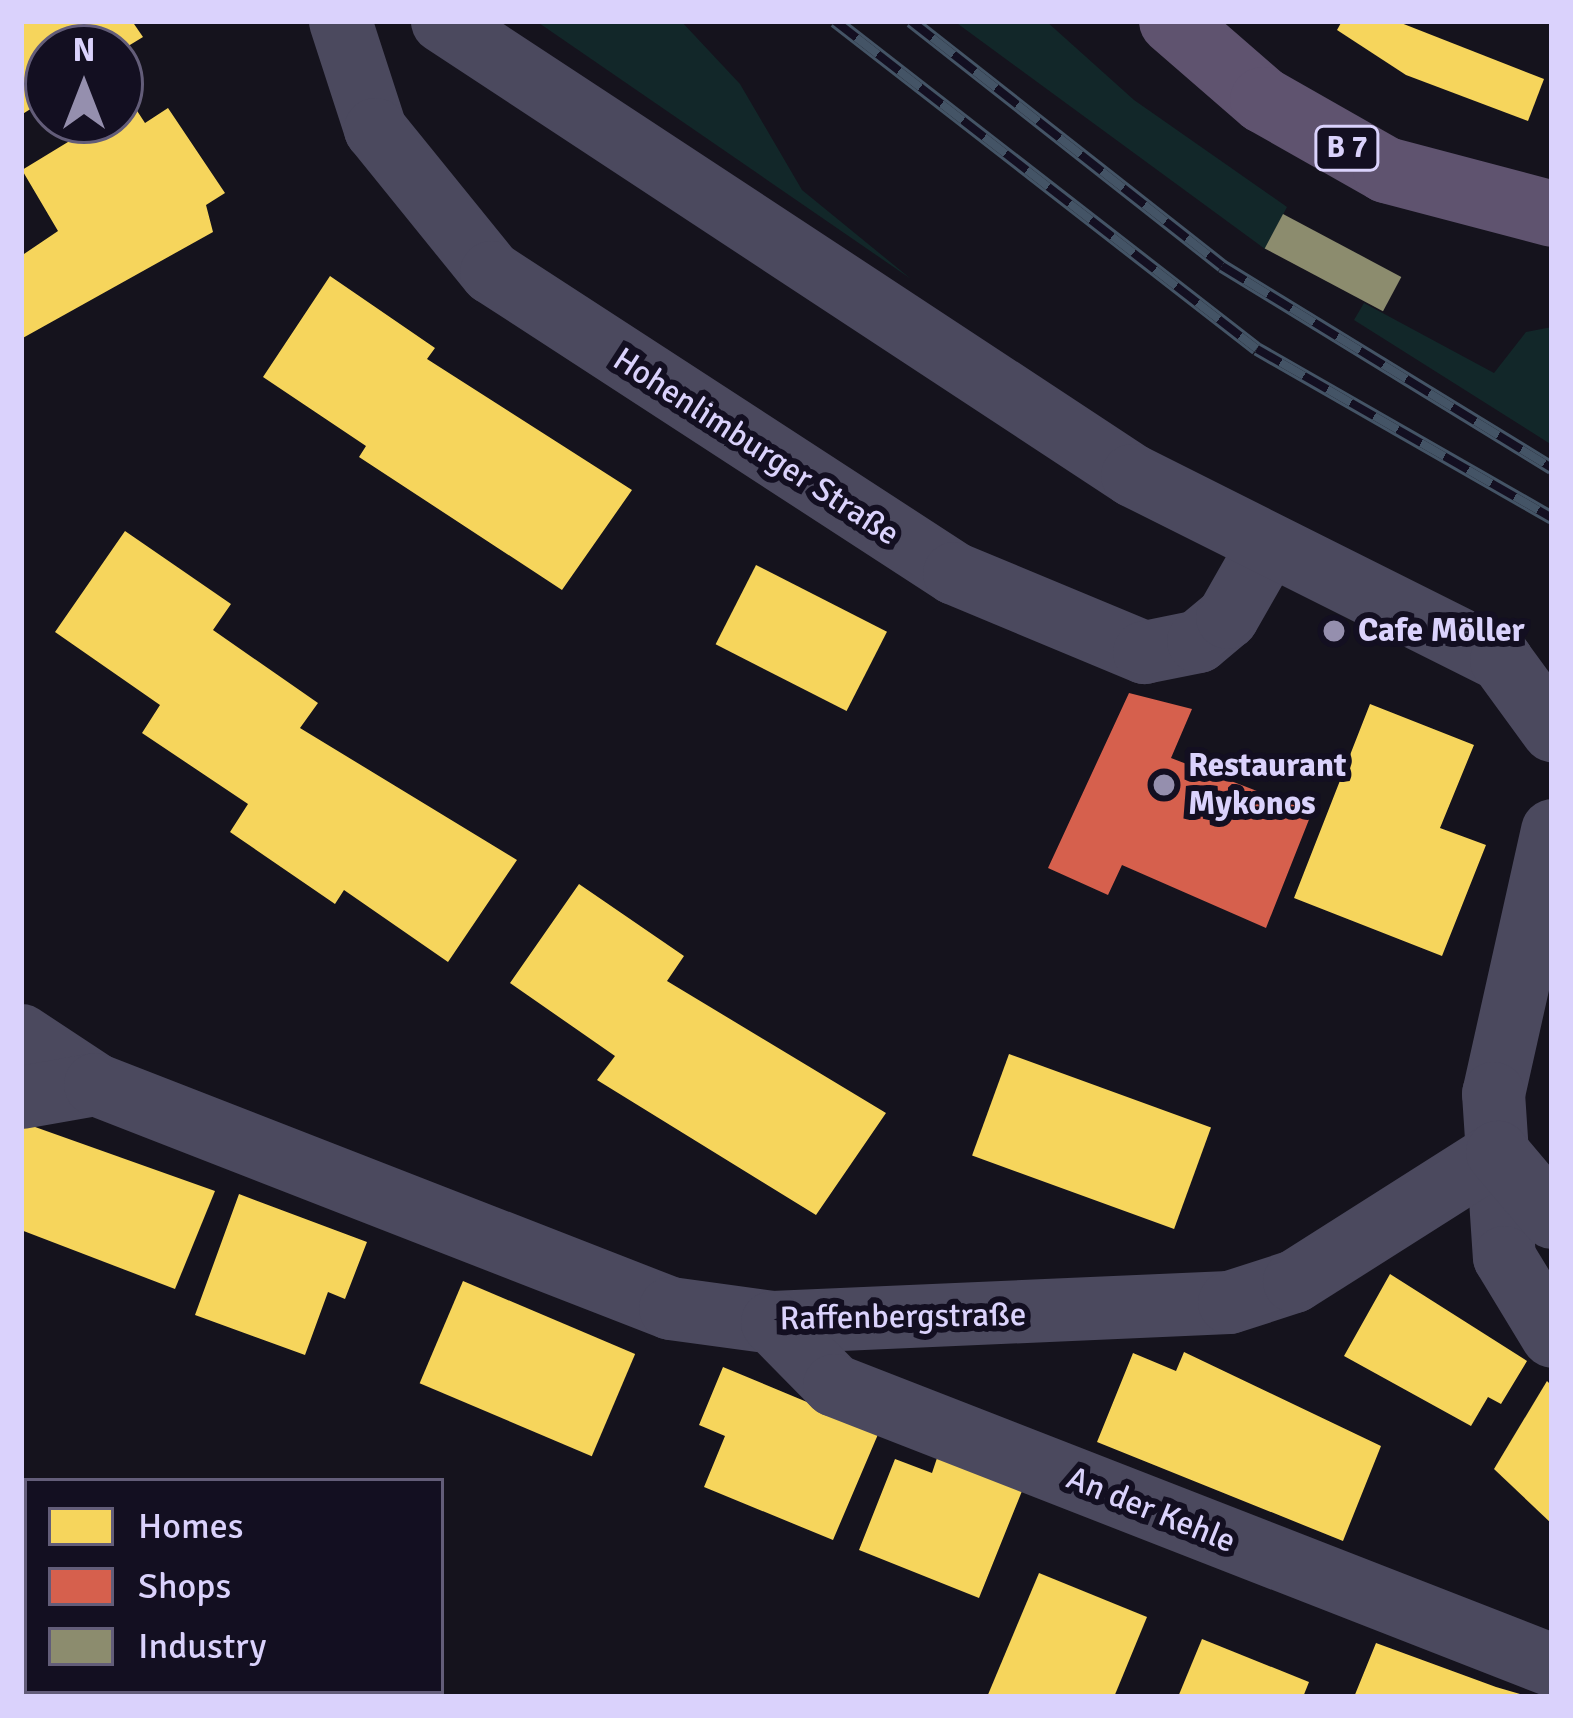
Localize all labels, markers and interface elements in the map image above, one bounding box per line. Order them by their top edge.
north arrow [24,24,144,144]
text: N [73,30,95,71]
road number: B 7 [1314,124,1380,172]
street label: Hohenlimburger Straße [606,340,906,554]
place label: Cafe Möller [1358,611,1525,651]
marker: Cafe Möller [1321,618,1347,644]
place label: Restaurant Mykonos [1188,746,1346,824]
marker: Restaurant Mykonos [1151,772,1177,798]
street label: Raffenbergstraße [779,1295,1027,1339]
street label: An der Kehle [1061,1458,1241,1562]
legend [24,1478,444,1694]
text: Homes [138,1504,243,1549]
text: Shops [138,1564,231,1609]
text: Industry [138,1624,266,1669]

